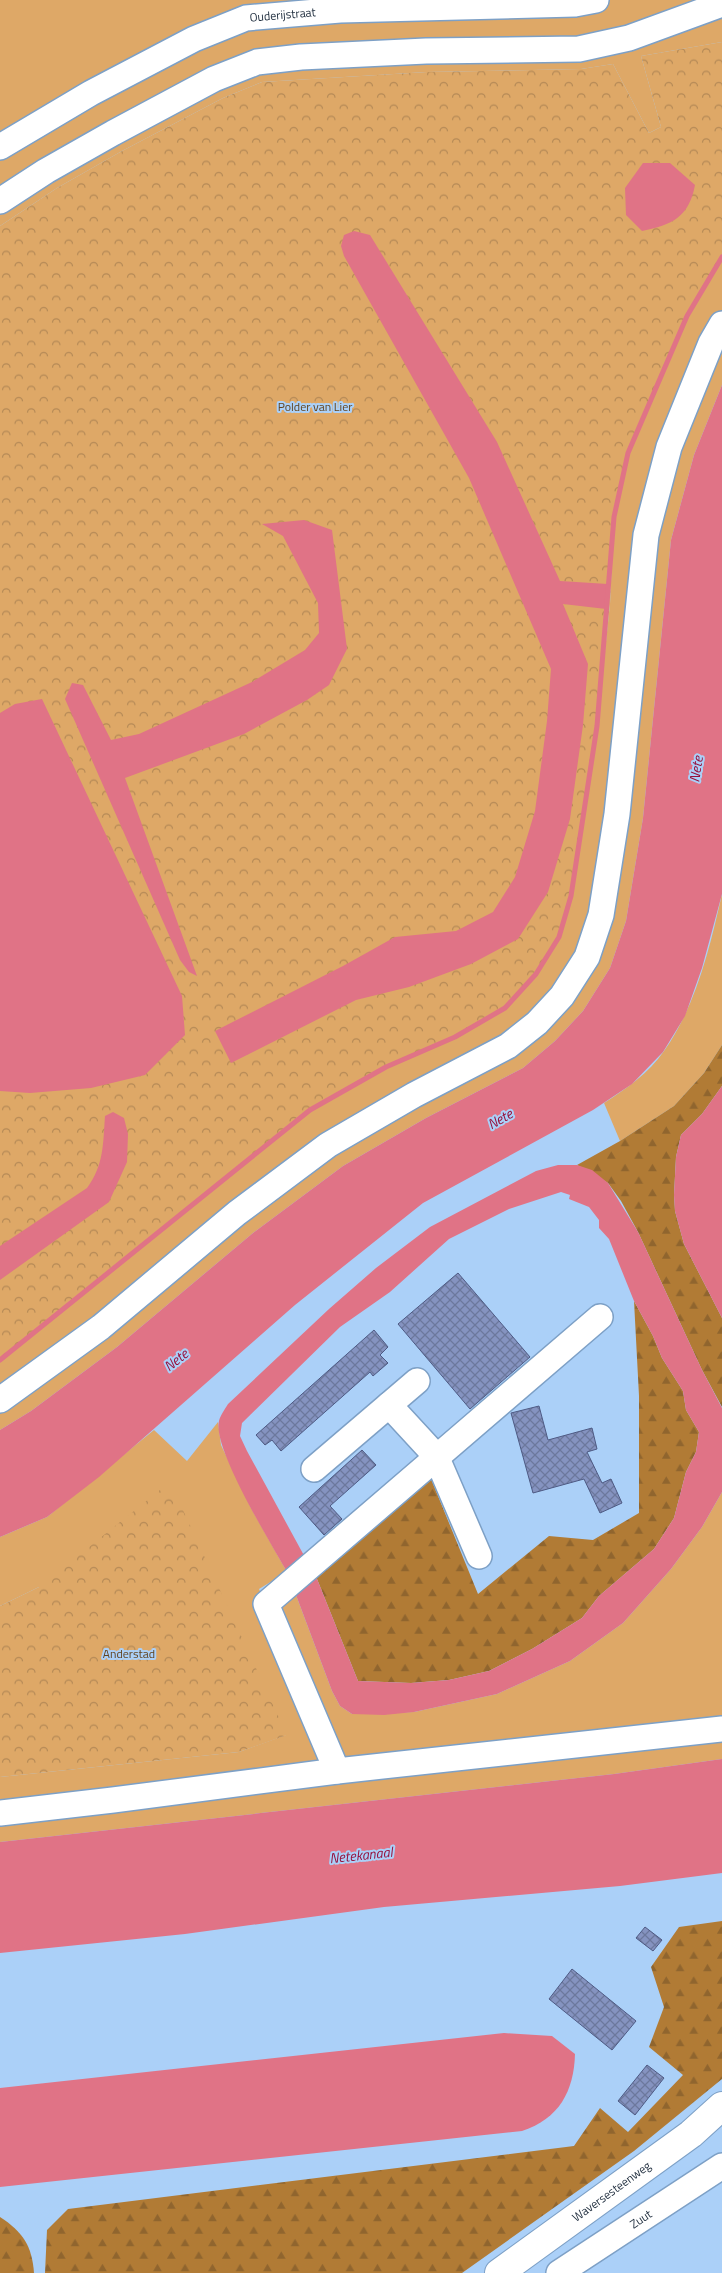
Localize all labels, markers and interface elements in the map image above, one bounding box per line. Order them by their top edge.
street label: Ouderijstraat [249,2,317,27]
park label: Polder van Lier [278,397,352,416]
water label: Nete [683,753,708,783]
water label: Nete [483,1102,518,1134]
water label: Nete [159,1342,194,1376]
park label: Anderstad [103,1644,155,1663]
water label: Netekanaal [328,1841,395,1868]
street label: Waversesteenweg [568,2156,655,2226]
street label: Zuut [626,2204,656,2233]

